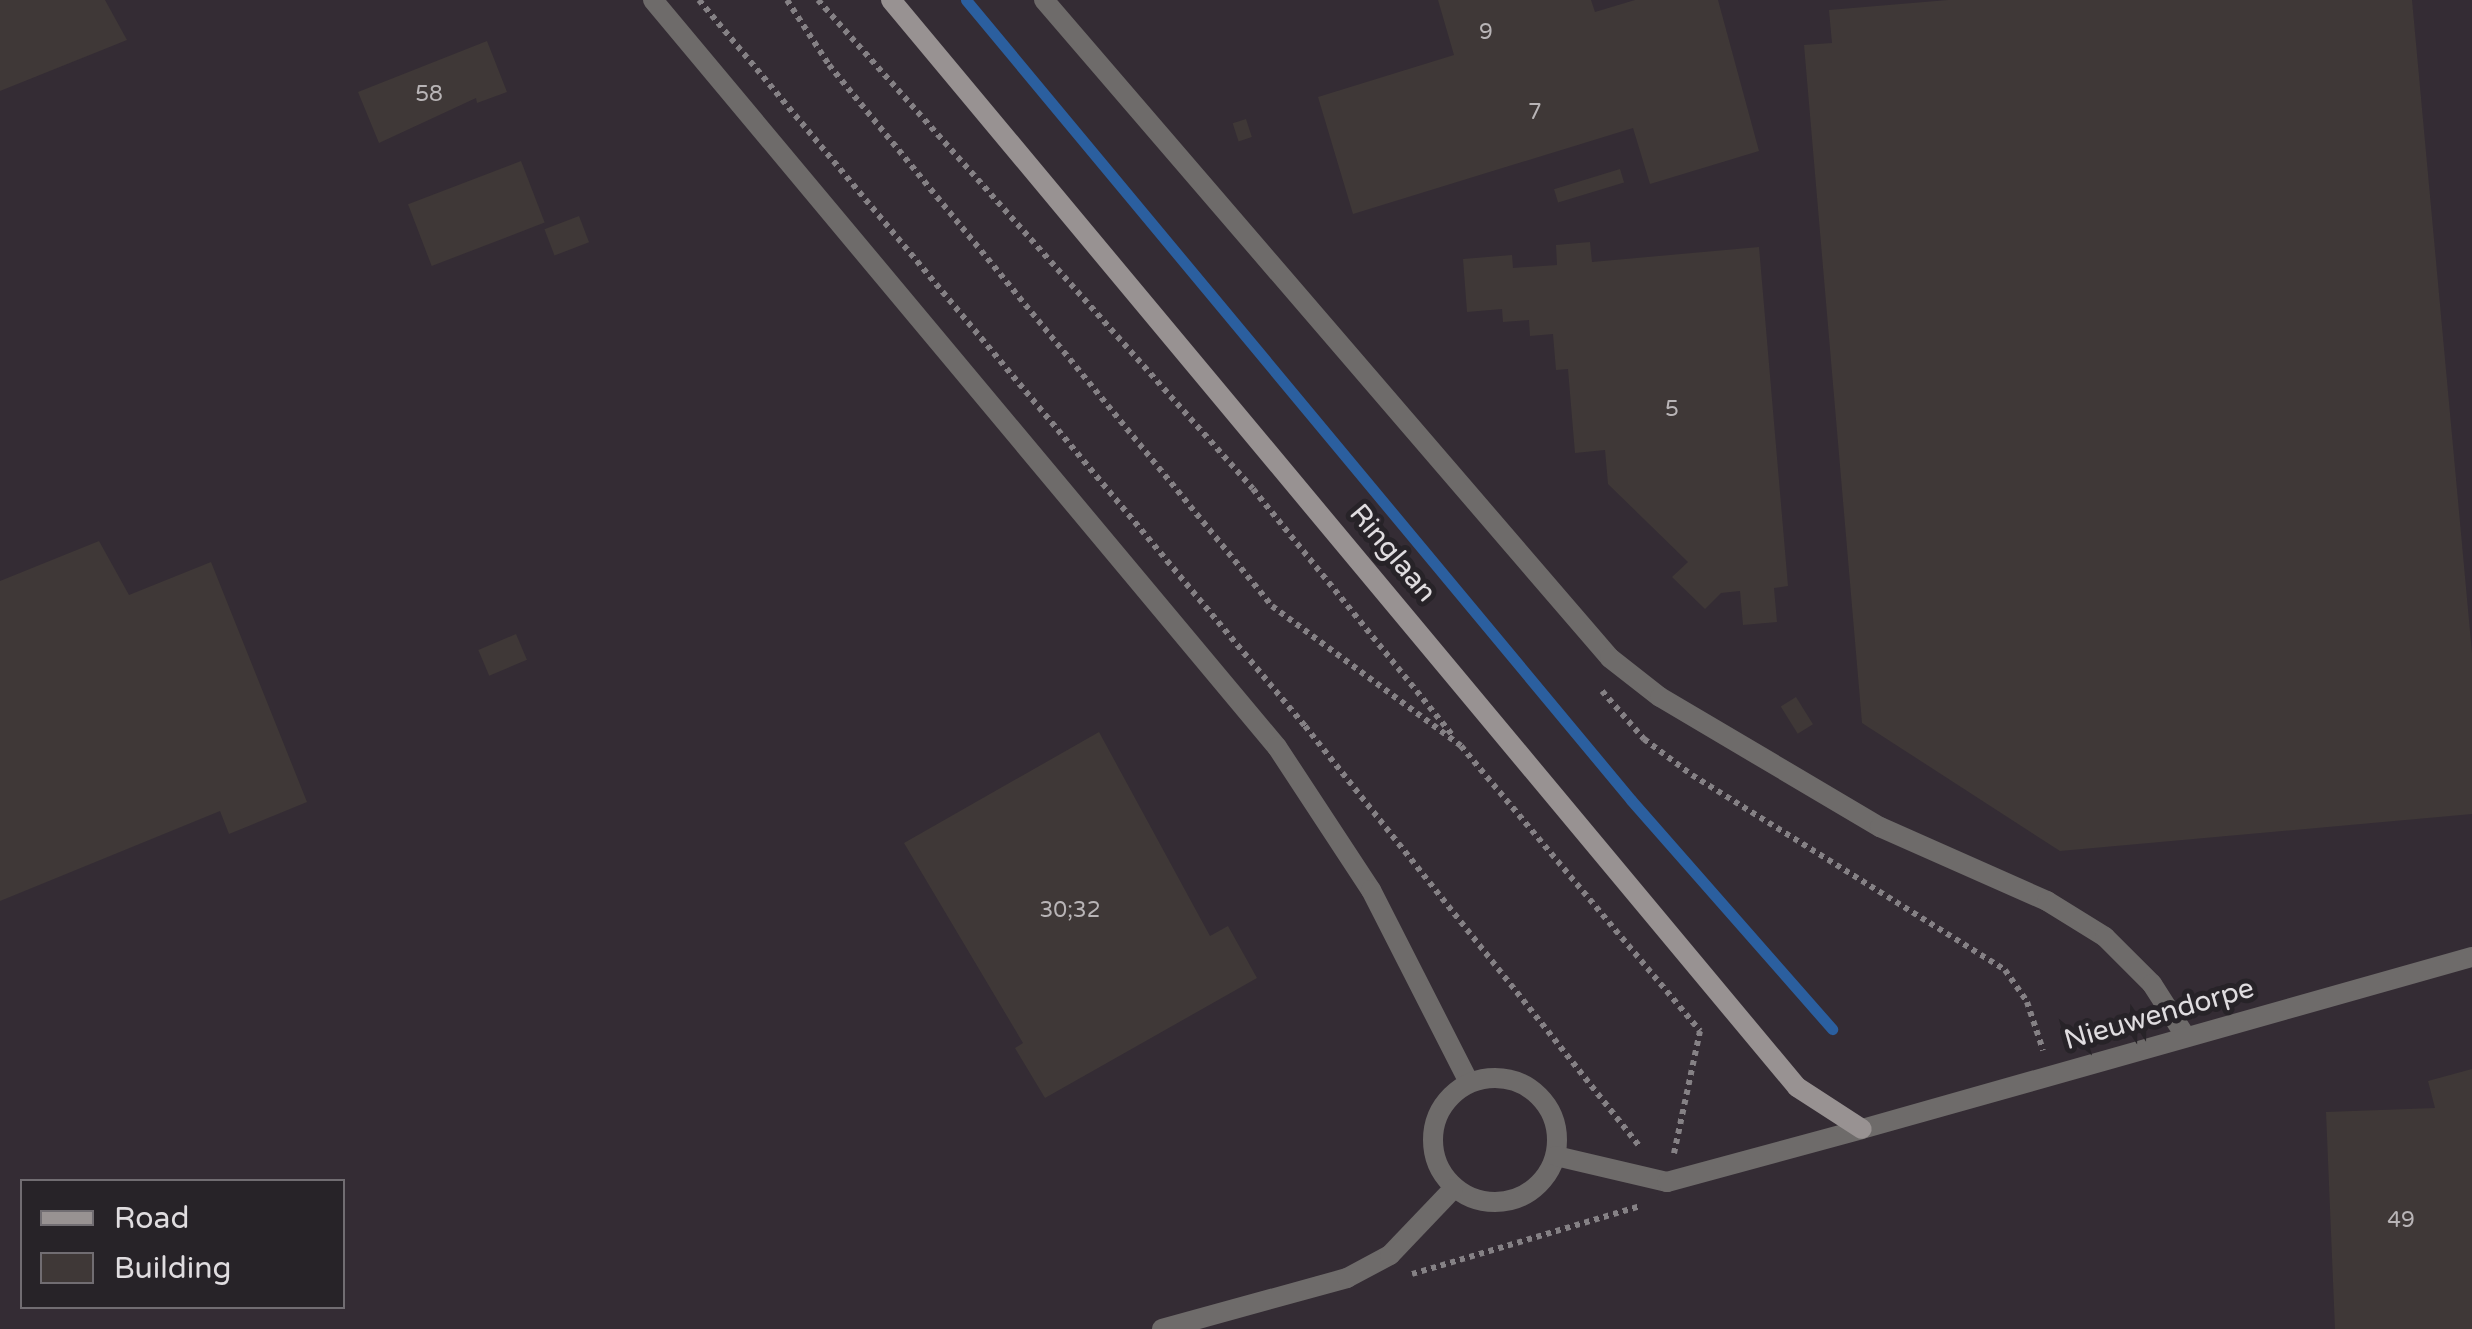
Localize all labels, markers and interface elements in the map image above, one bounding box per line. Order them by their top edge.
house number: 9 [1479,20,1493,46]
house number: 58 [415,82,443,108]
house number: 7 [1528,100,1542,126]
house number: 5 [1665,397,1679,423]
street label: Ringlaan [1342,497,1444,609]
house number: 30;32 [1040,898,1100,924]
street label: Nieuwendorpe [2060,971,2258,1057]
legend [20,1179,345,1309]
text: Road [114,1200,189,1237]
house number: 49 [2387,1208,2415,1234]
text: Building [114,1250,231,1287]

